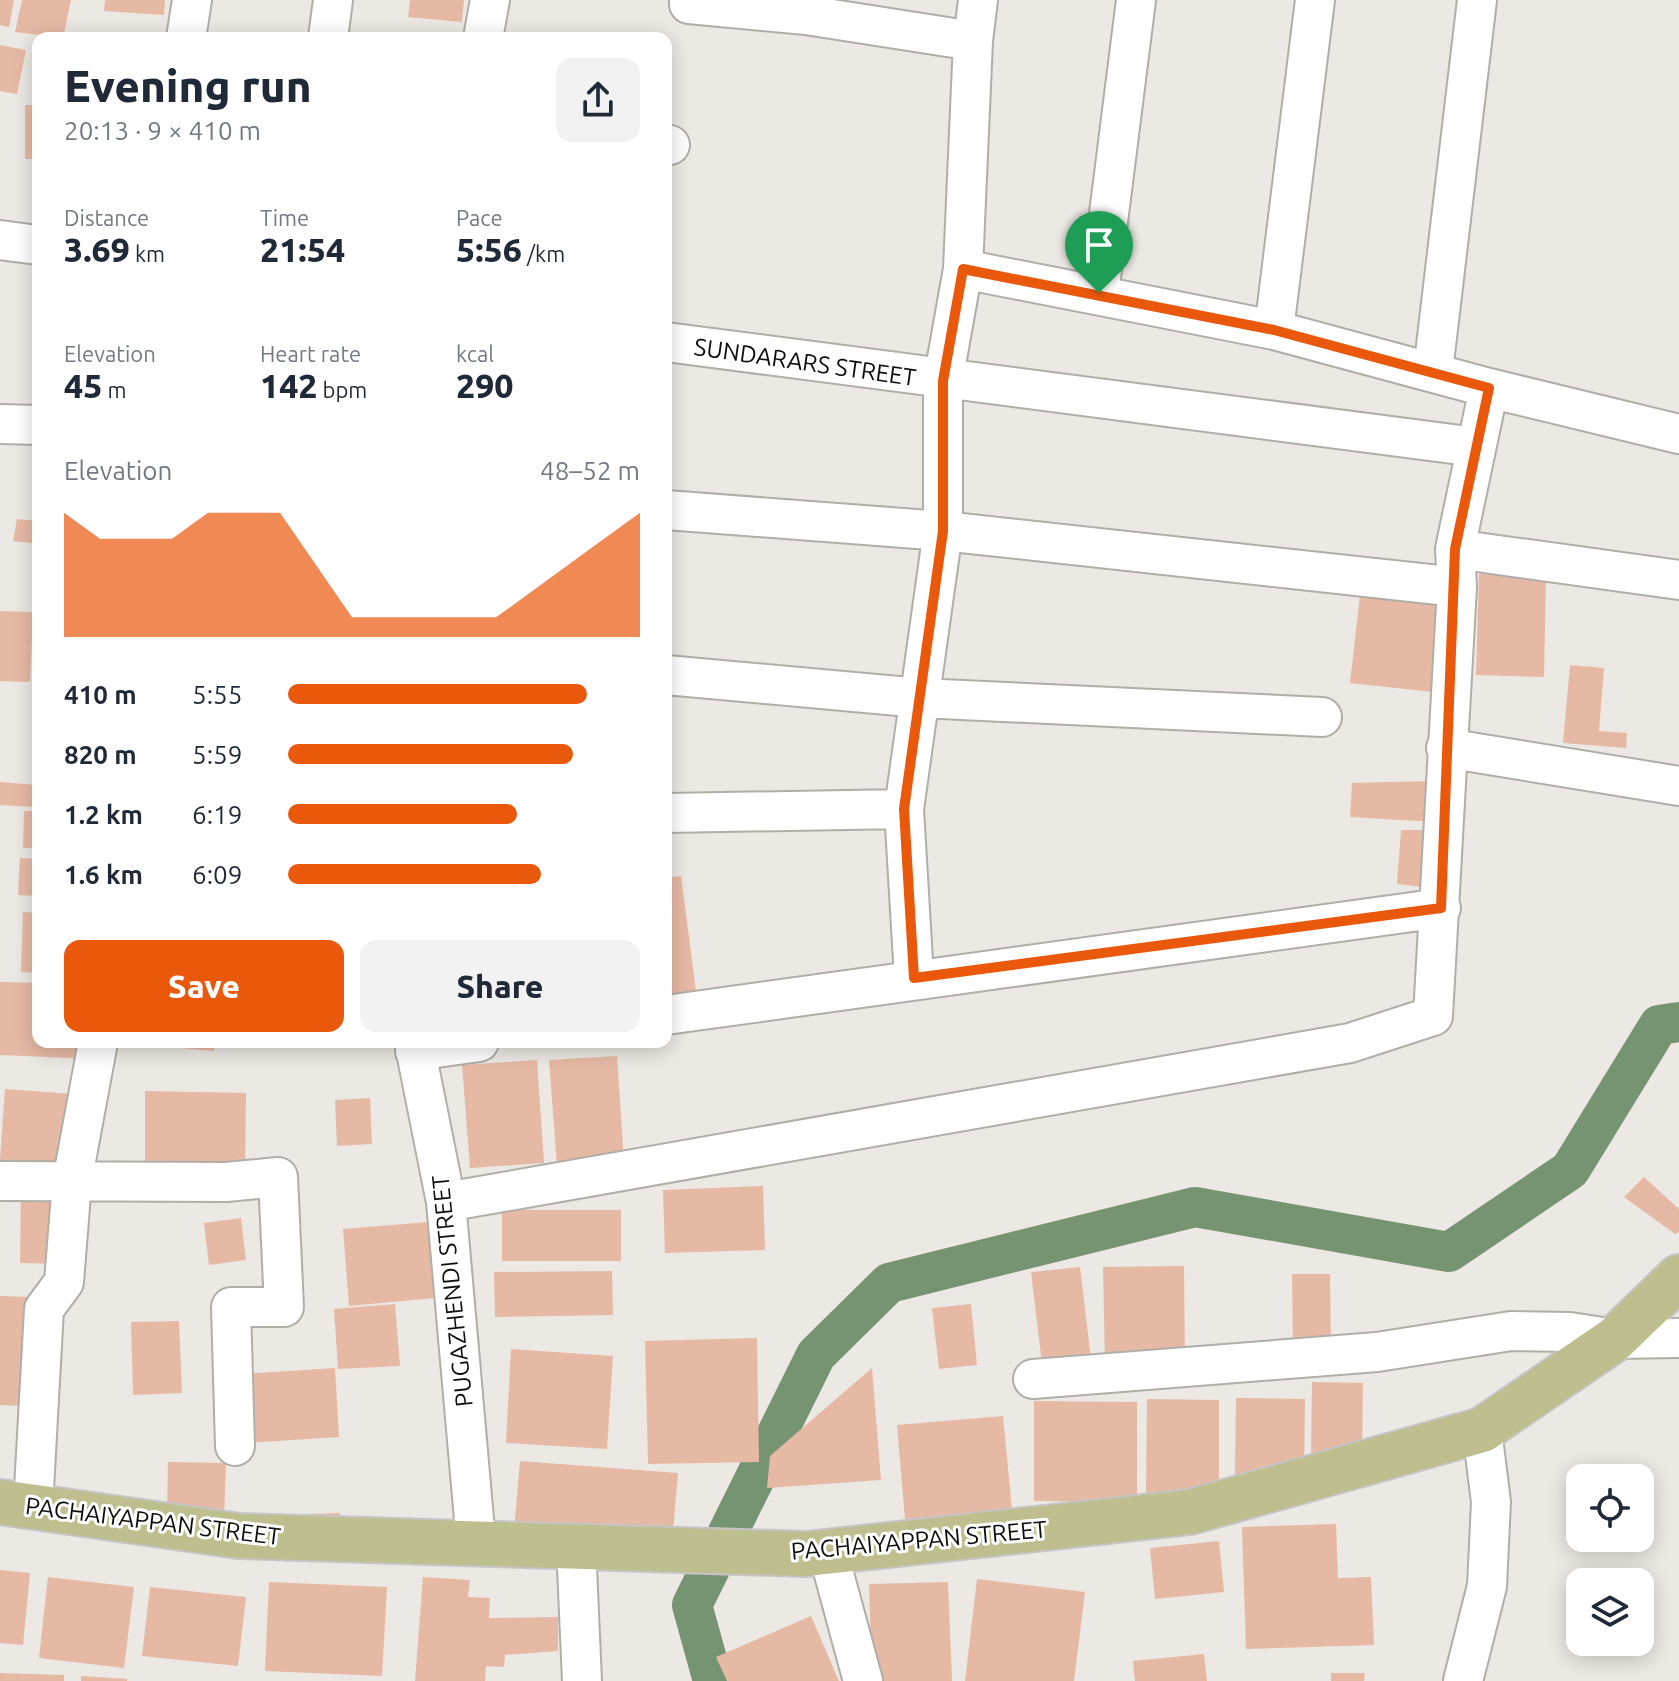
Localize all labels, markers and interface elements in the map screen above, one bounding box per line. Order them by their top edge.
button: share [556,58,640,142]
text: Evening run [64,61,312,110]
text: 20:13 · 9 × 410 m [64,116,261,145]
text: Distance [64,205,149,230]
text: Time [260,205,309,230]
text: Pace [456,205,503,230]
pin [1065,211,1133,293]
icon: arrive [1077,223,1121,267]
text: 3.69 [64,230,130,268]
text: 21:54 [260,230,345,268]
text: 5:56 [456,230,522,268]
text: km [130,241,165,266]
text: /km [522,241,565,266]
street label: SUNDARARS STREET [692,333,918,391]
text: Elevation [64,341,156,366]
text: Heart rate [260,341,361,366]
text: kcal [456,341,494,366]
text: 45 [64,366,102,404]
text: 142 [260,366,318,404]
text: 290 [456,366,514,404]
text: m [102,377,126,402]
text: bpm [318,377,367,402]
text: Elevation [64,456,172,485]
text: 48–52 m [540,456,640,485]
text: 410 m [64,680,137,709]
text: 5:55 [192,680,242,709]
text: 820 m [64,740,137,769]
text: 5:59 [192,740,242,769]
text: 1.2 km [64,800,143,829]
text: 6:19 [192,800,242,829]
text: 1.6 km [64,860,143,889]
text: 6:09 [192,860,242,889]
button: Save [64,940,344,1032]
button: Share [360,940,640,1032]
street label: PUGAZHENDI STREET [426,1174,478,1408]
map controls [1566,1464,1654,1656]
button: locate [1566,1464,1654,1552]
street label: PACHAIYAPPAN STREET [24,1492,282,1550]
street label: PACHAIYAPPAN STREET [790,1515,1048,1565]
button: layers [1566,1568,1654,1656]

